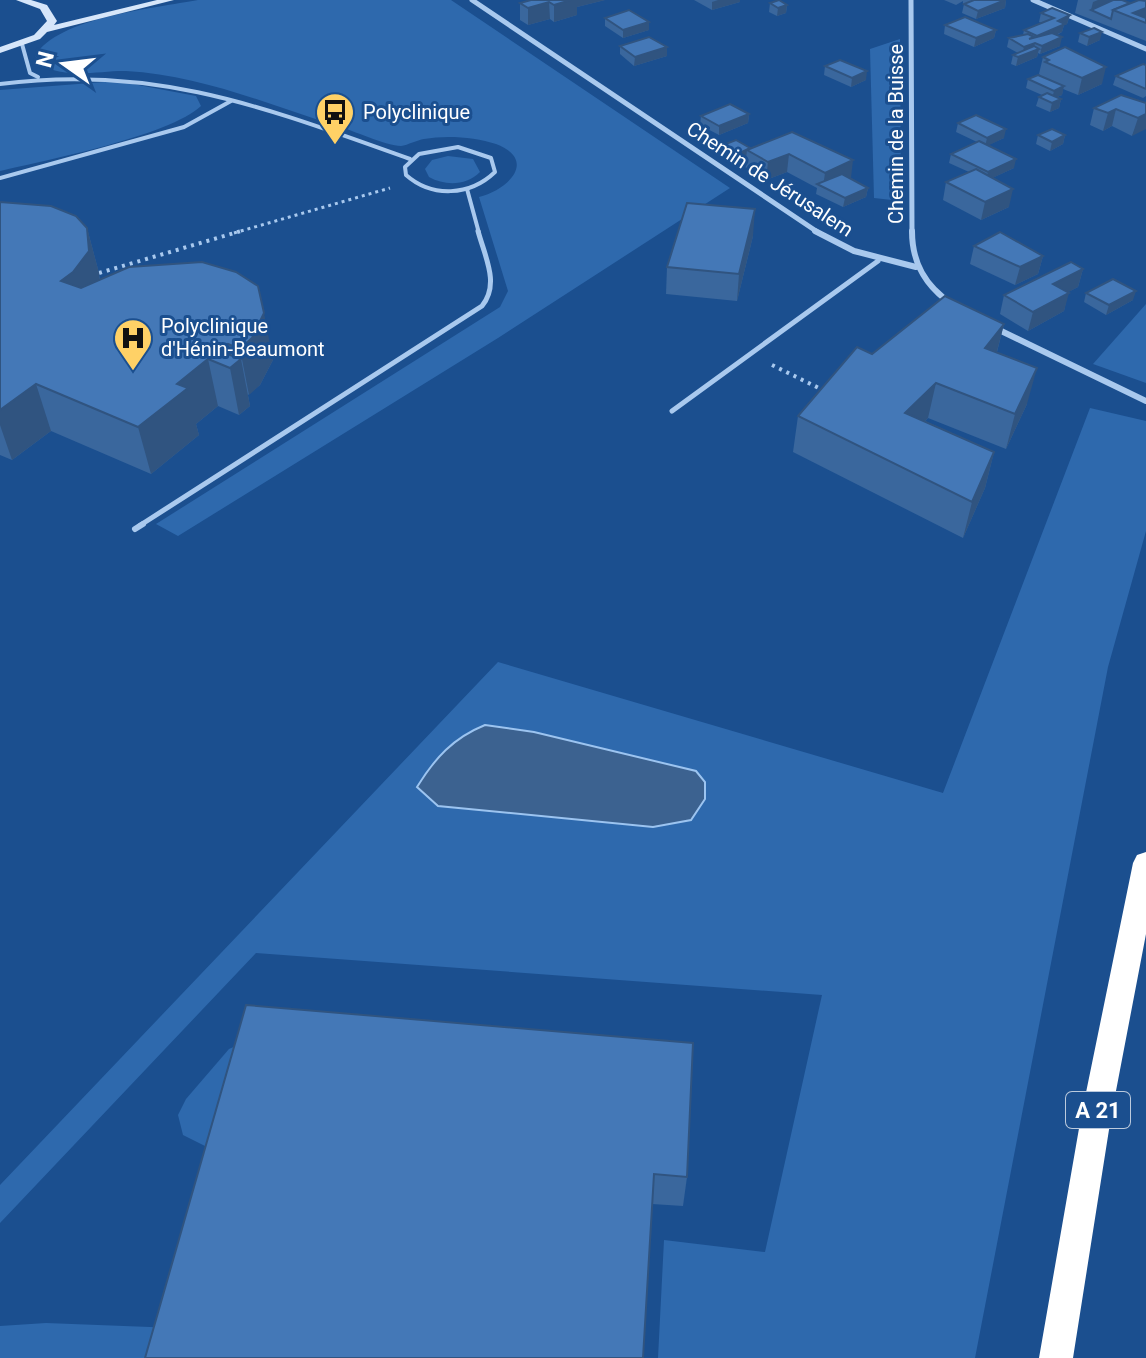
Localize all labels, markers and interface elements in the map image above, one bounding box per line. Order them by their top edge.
north arrow [24,24,104,104]
street label: Chemin de la Buisse [884,44,908,224]
text: N [31,49,59,70]
bus stop icon: Polyclinique [314,91,356,146]
place label: Polyclinique [363,100,470,124]
street label: Chemin de Jérusalem [682,116,858,242]
place label: Polyclinique d'Hénin-Beaumont [161,314,325,361]
hospital icon: Polyclinique d'Hénin-Beaumont [112,317,154,372]
road number: A 21 [1066,1092,1130,1128]

